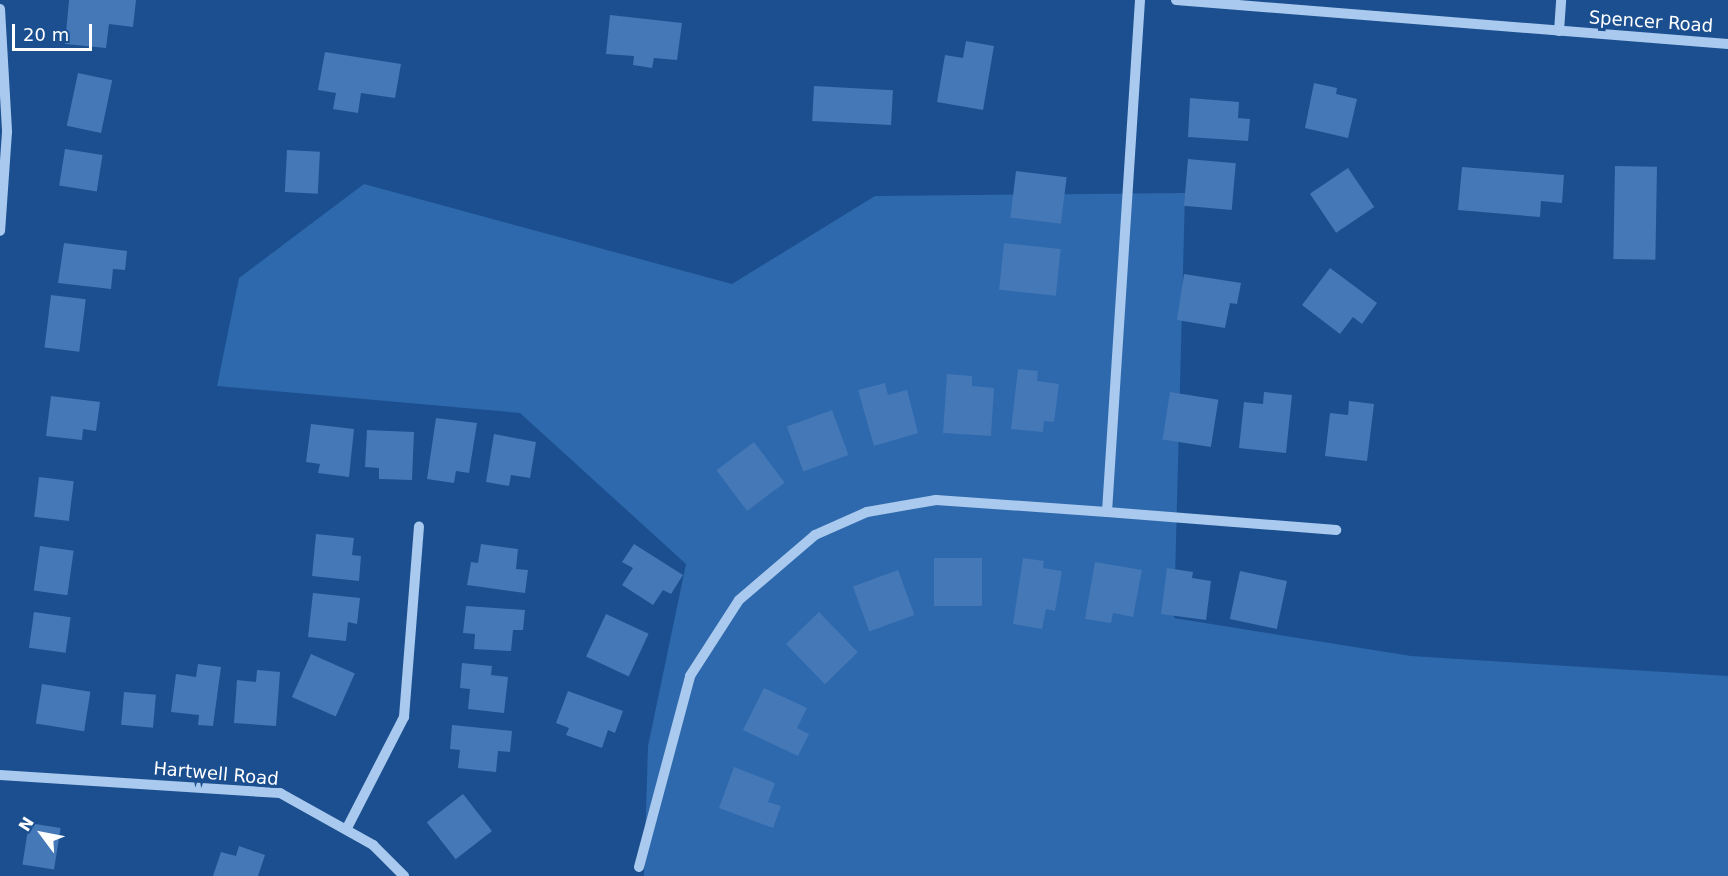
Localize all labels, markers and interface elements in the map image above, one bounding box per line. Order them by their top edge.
street label: Spencer Road [1588,7,1714,37]
scale bar [15,12,94,50]
text: 20 m [23,24,69,45]
street label: Hartwell Road [152,758,280,790]
north arrow [12,804,72,864]
text: N [15,813,38,835]

